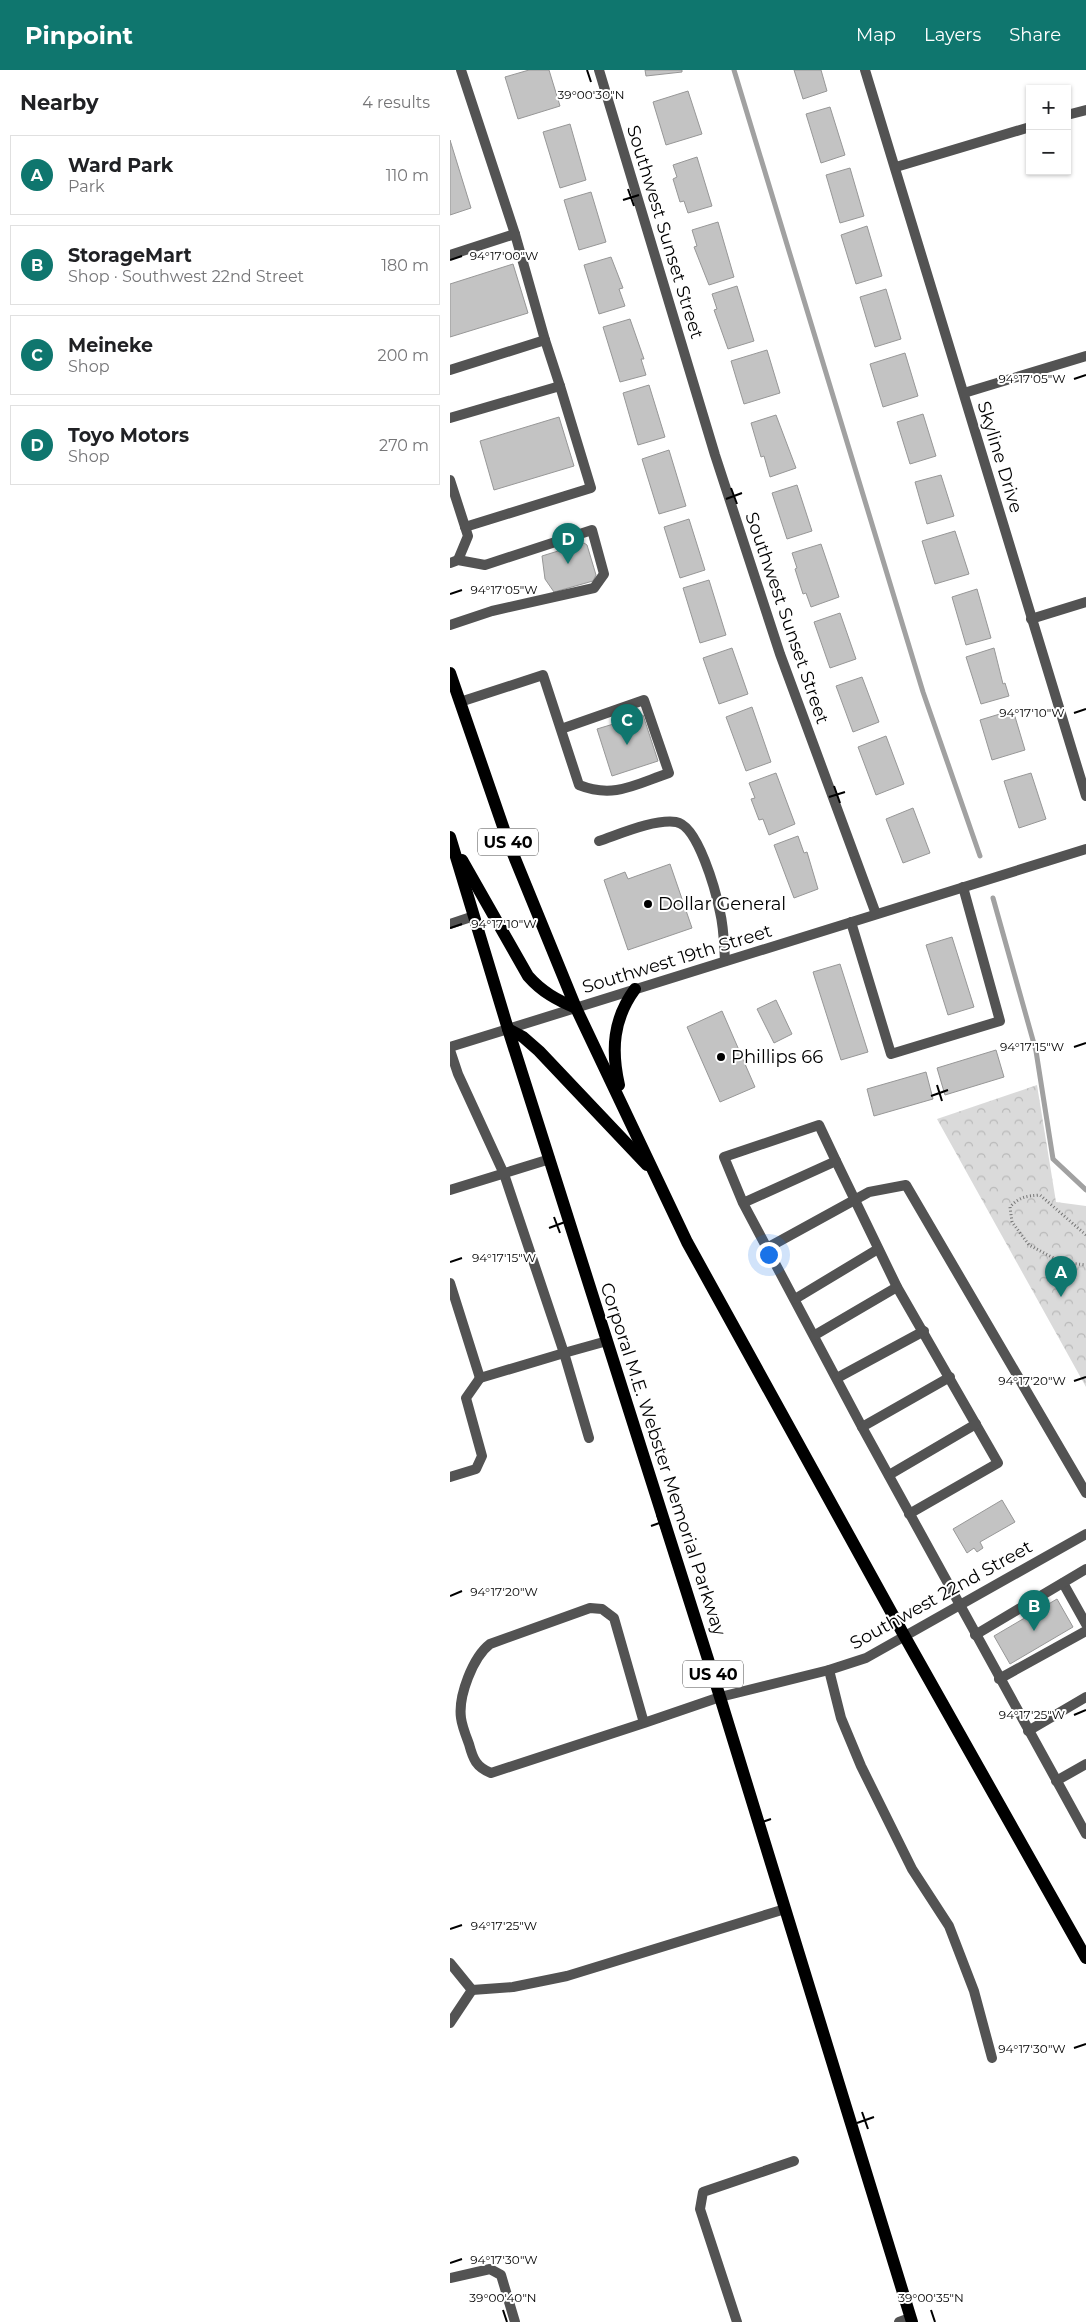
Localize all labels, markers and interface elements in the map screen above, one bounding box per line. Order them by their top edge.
text: Pinpoint [25,21,133,50]
text: Map [856,24,896,46]
text: Layers [924,24,981,46]
text: Share [1009,24,1061,46]
map controls [1026,85,1071,175]
button: + [1026,85,1071,130]
text: 39°00'30"N [558,87,624,102]
text: Nearby [20,90,99,115]
text: 4 results [362,93,430,112]
street label: Southwest Sunset Street [622,122,708,342]
button: − [1026,130,1071,175]
text: Ward Park [68,154,173,177]
text: A [31,166,43,185]
text: 110 m [386,166,429,185]
text: Park [68,177,105,196]
text: StorageMart [68,244,192,267]
text: 94°17'00"W [470,248,538,263]
text: B [31,256,43,275]
text: 180 m [381,256,429,275]
text: Shop · Southwest 22nd Street [68,267,304,286]
text: Meineke [68,334,153,357]
text: C [31,346,43,365]
text: 200 m [378,346,429,365]
text: Shop [68,357,110,376]
text: 94°17'05"W [998,371,1066,386]
street label: Skyline Drive [973,398,1027,516]
text: Toyo Motors [68,424,189,447]
text: D [30,436,44,455]
text: 270 m [379,436,429,455]
text: Shop [68,447,110,466]
street label: Southwest Sunset Street [740,509,834,727]
pin: D [552,523,584,564]
text: 94°17'05"W [470,582,538,597]
pin: C [611,704,643,745]
text: 94°17'10"W [999,705,1065,720]
road number: US 40 [478,829,538,856]
place label: Dollar General [658,893,786,915]
marker: Dollar General [642,898,654,910]
text: 94°17'10"W [471,916,537,931]
street label: Southwest 19th Street [579,920,775,998]
text: 94°17'15"W [1000,1039,1064,1054]
place label: Phillips 66 [731,1046,823,1068]
marker: Phillips 66 [715,1051,727,1063]
your location [756,1242,782,1268]
text: 94°17'15"W [472,1250,536,1265]
pin: A [1045,1256,1077,1297]
street label: Corporal M.E. Webster Memorial Parkway [595,1280,731,1639]
text: 94°17'20"W [998,1373,1066,1388]
street label: Southwest 22nd Street [846,1536,1036,1654]
text: 94°17'20"W [470,1584,538,1599]
pin: B [1018,1590,1050,1631]
road number: US 40 [683,1660,743,1688]
text: 94°17'25"W [999,1707,1065,1722]
text: 94°17'25"W [471,1918,537,1933]
text: 94°17'30"W [998,2041,1066,2056]
text: 94°17'30"W [470,2252,538,2267]
text: 39°00'40"N [469,2290,537,2305]
text: 39°00'35"N [898,2290,964,2305]

